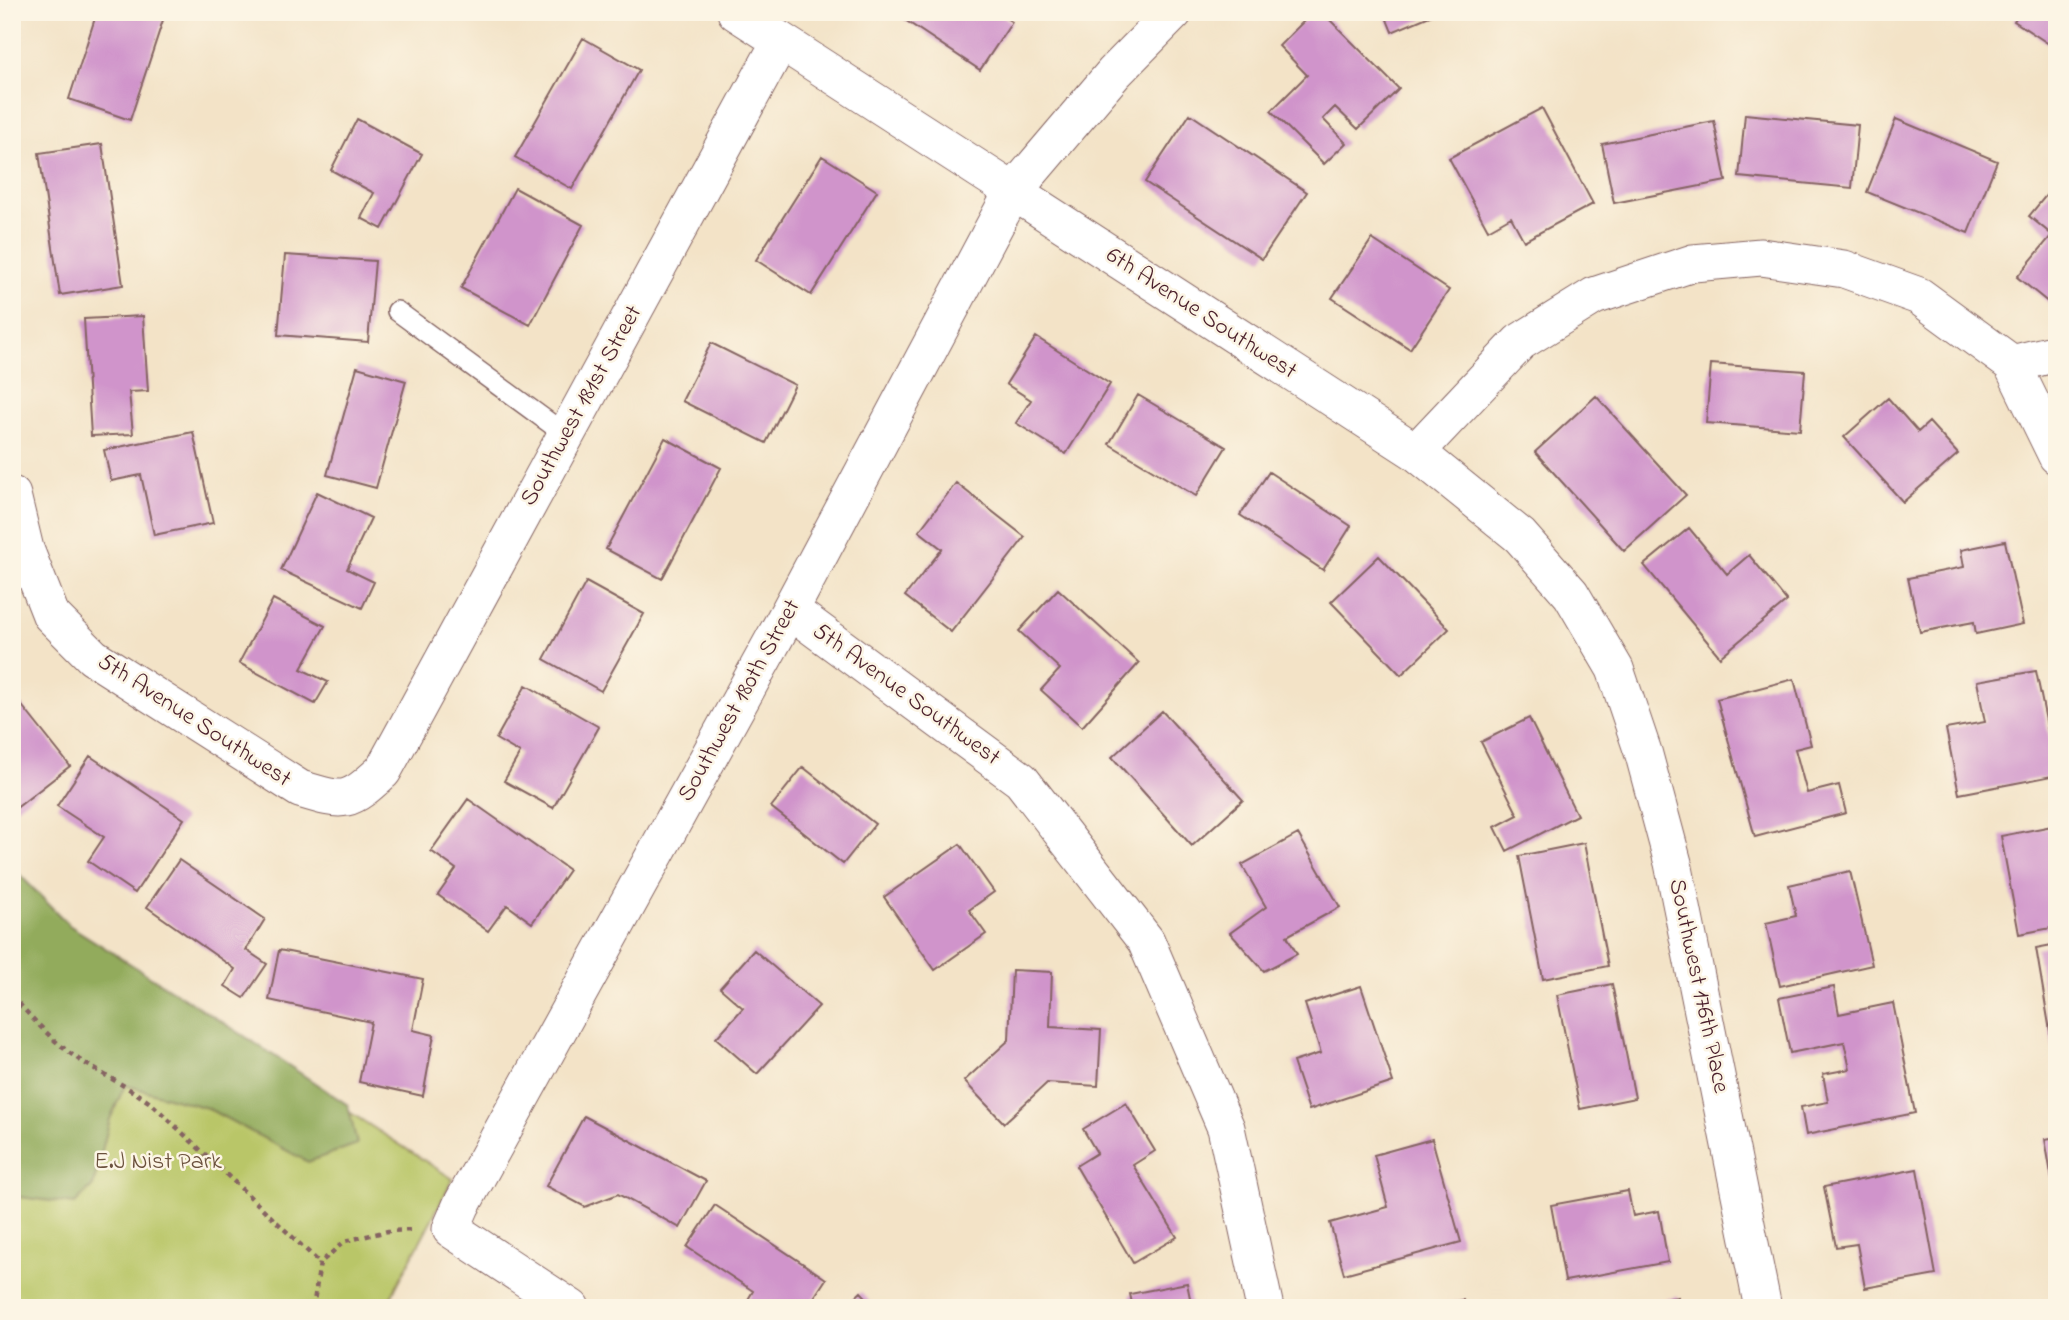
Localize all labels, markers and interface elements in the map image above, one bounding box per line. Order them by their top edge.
street label: 6th Avenue Southwest [1099,239,1303,389]
street label: Southwest 181st Street [512,299,652,513]
street label: Southwest 180th Street [670,593,810,809]
street label: 5th Avenue Southwest [805,615,1007,775]
street label: 5th Avenue Southwest [90,645,298,797]
street label: Southwest 176th Place [1658,876,1738,1097]
park label: E.J Nist Park [94,1145,222,1180]

